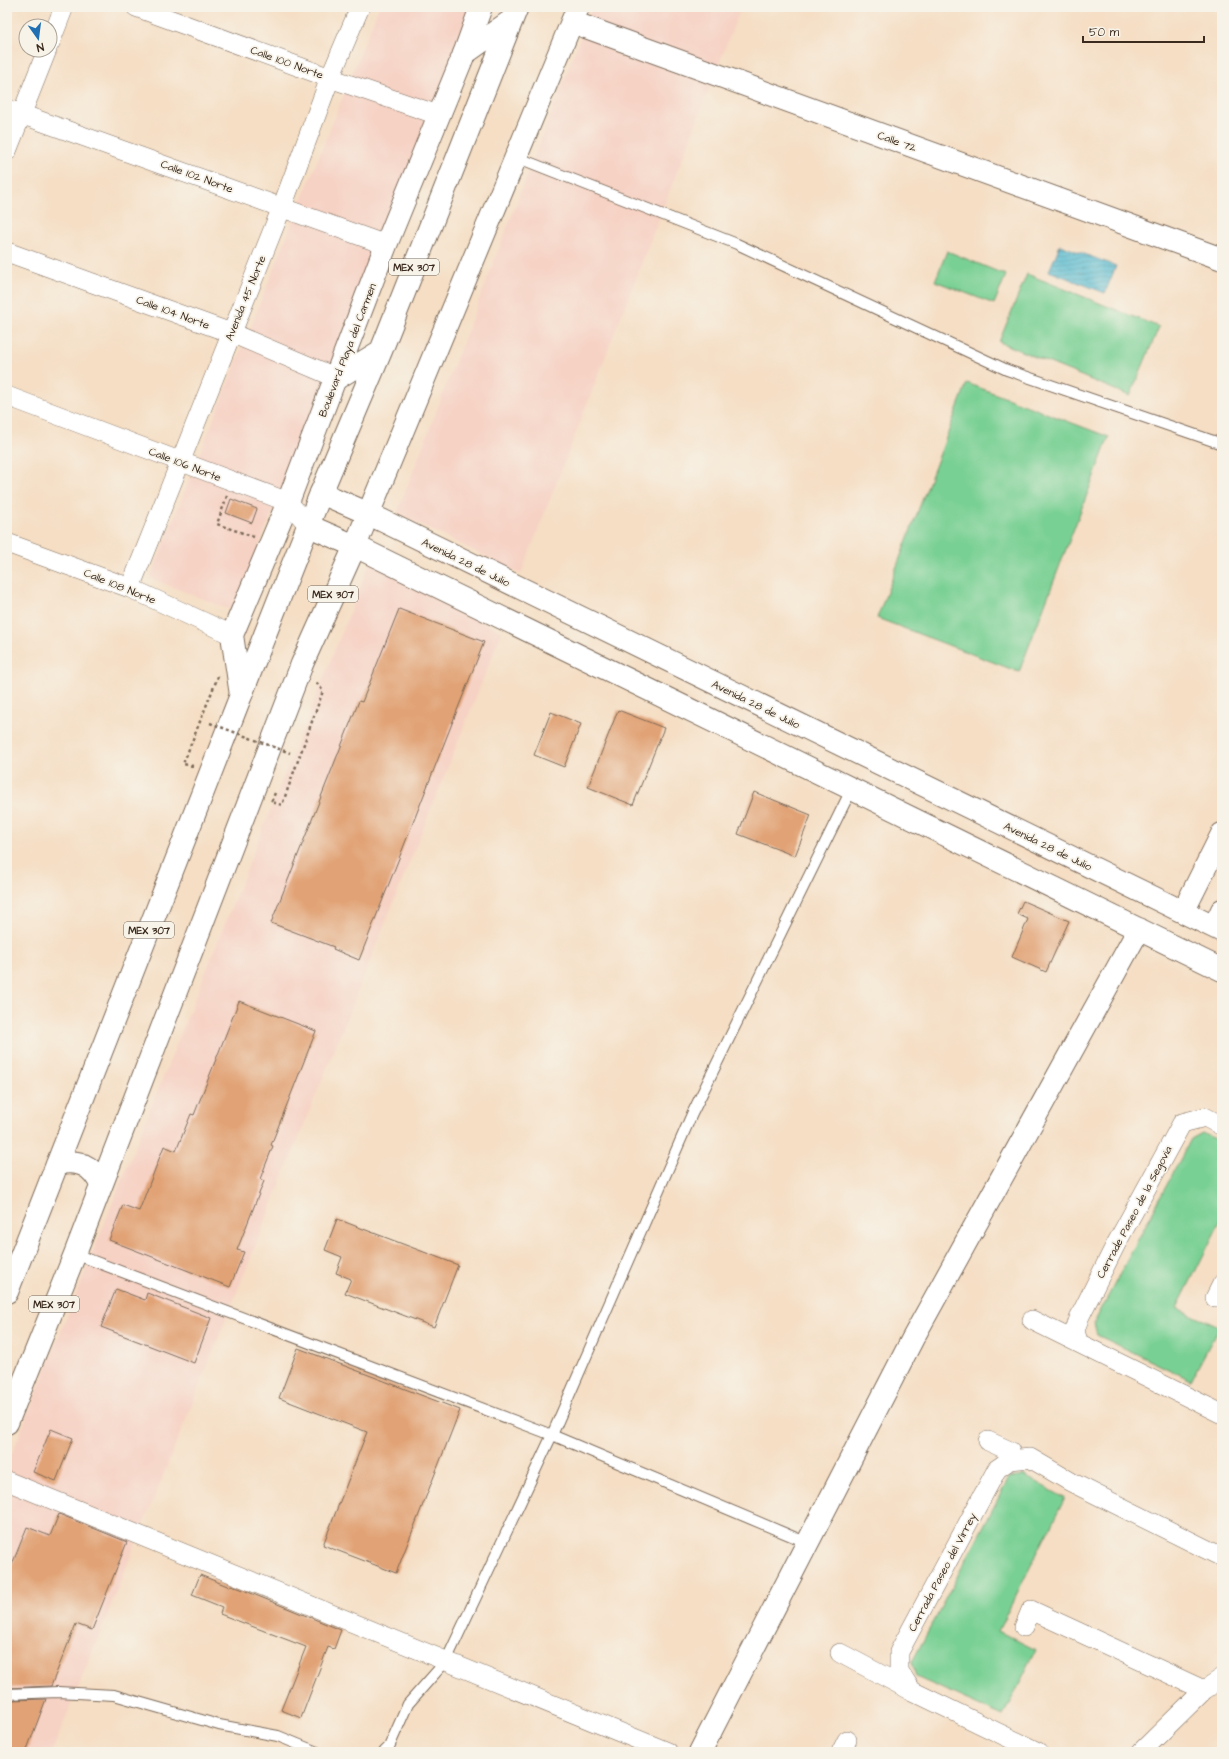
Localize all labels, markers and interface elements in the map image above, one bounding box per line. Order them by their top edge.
north arrow [18,18,58,58]
scale bar [1083,18,1204,44]
text: 50 m [1089,24,1120,41]
text: N [35,39,45,55]
street label: Calle 100 Norte [248,42,325,83]
street label: Calle 72 [875,128,919,156]
street label: Calle 102 Norte [159,156,235,196]
street label: Avenida 45 Norte [222,253,269,343]
road number: MEX 307 [389,259,439,275]
street label: Boulevard Playa del Carmen [315,281,381,420]
street label: Calle 104 Norte [134,292,212,333]
street label: Calle 106 Norte [146,444,223,485]
street label: Avenida 28 de Julio [419,535,513,591]
street label: Calle 108 Norte [81,565,158,608]
road number: MEX 307 [308,586,358,602]
street label: Avenida 28 de Julio [709,677,803,733]
street label: Avenida 28 de Julio [1001,819,1095,875]
road number: MEX 307 [124,922,174,938]
street label: Cerrade Paseo de la Segovia [1093,1143,1177,1281]
road number: MEX 307 [29,1296,79,1312]
street label: Cerrada Paseo del Virrey [905,1510,981,1635]

